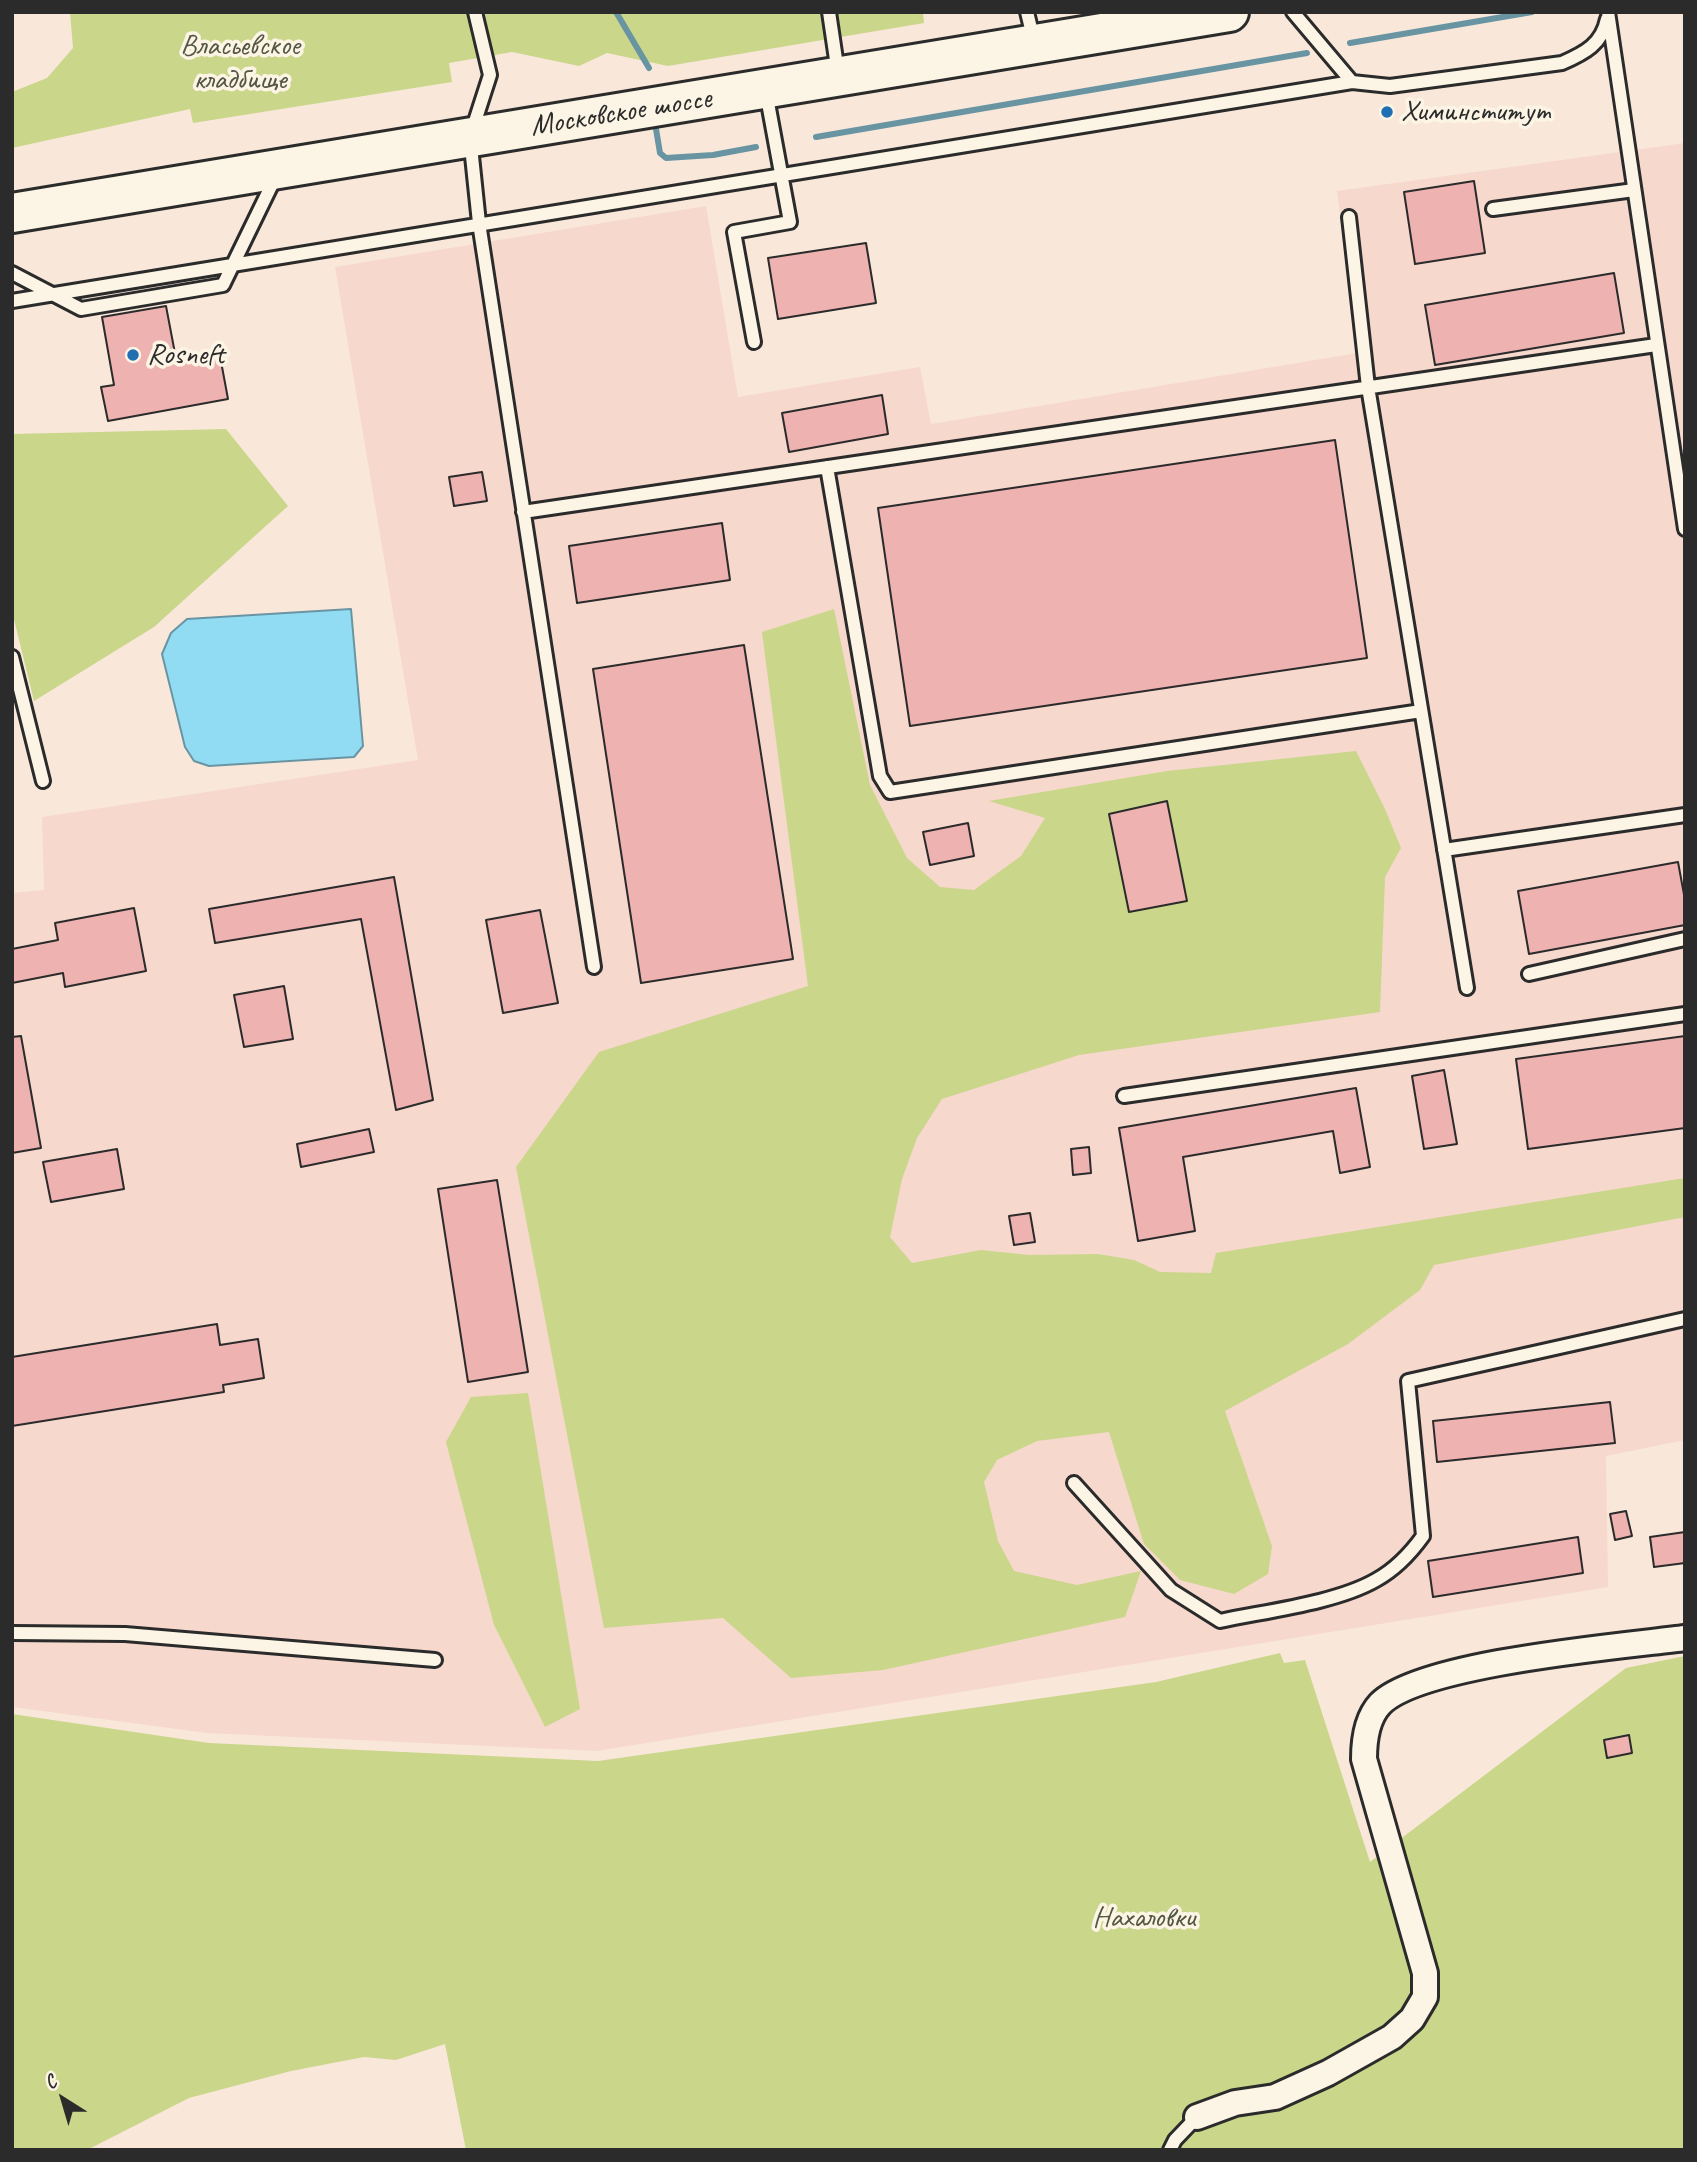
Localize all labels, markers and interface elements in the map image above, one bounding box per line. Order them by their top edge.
park label: Власьевское кладбище [180,28,300,98]
street label: Московское шоссе [528,81,714,145]
place label: Химинститут [1401,94,1550,130]
marker: Химинститут [1379,104,1395,120]
place label: Rosneft [147,337,224,373]
marker: Rosneft [125,347,141,363]
park label: Нахаловки [1093,1900,1195,1936]
north arrow [28,2064,98,2134]
text: С [39,2070,61,2095]

